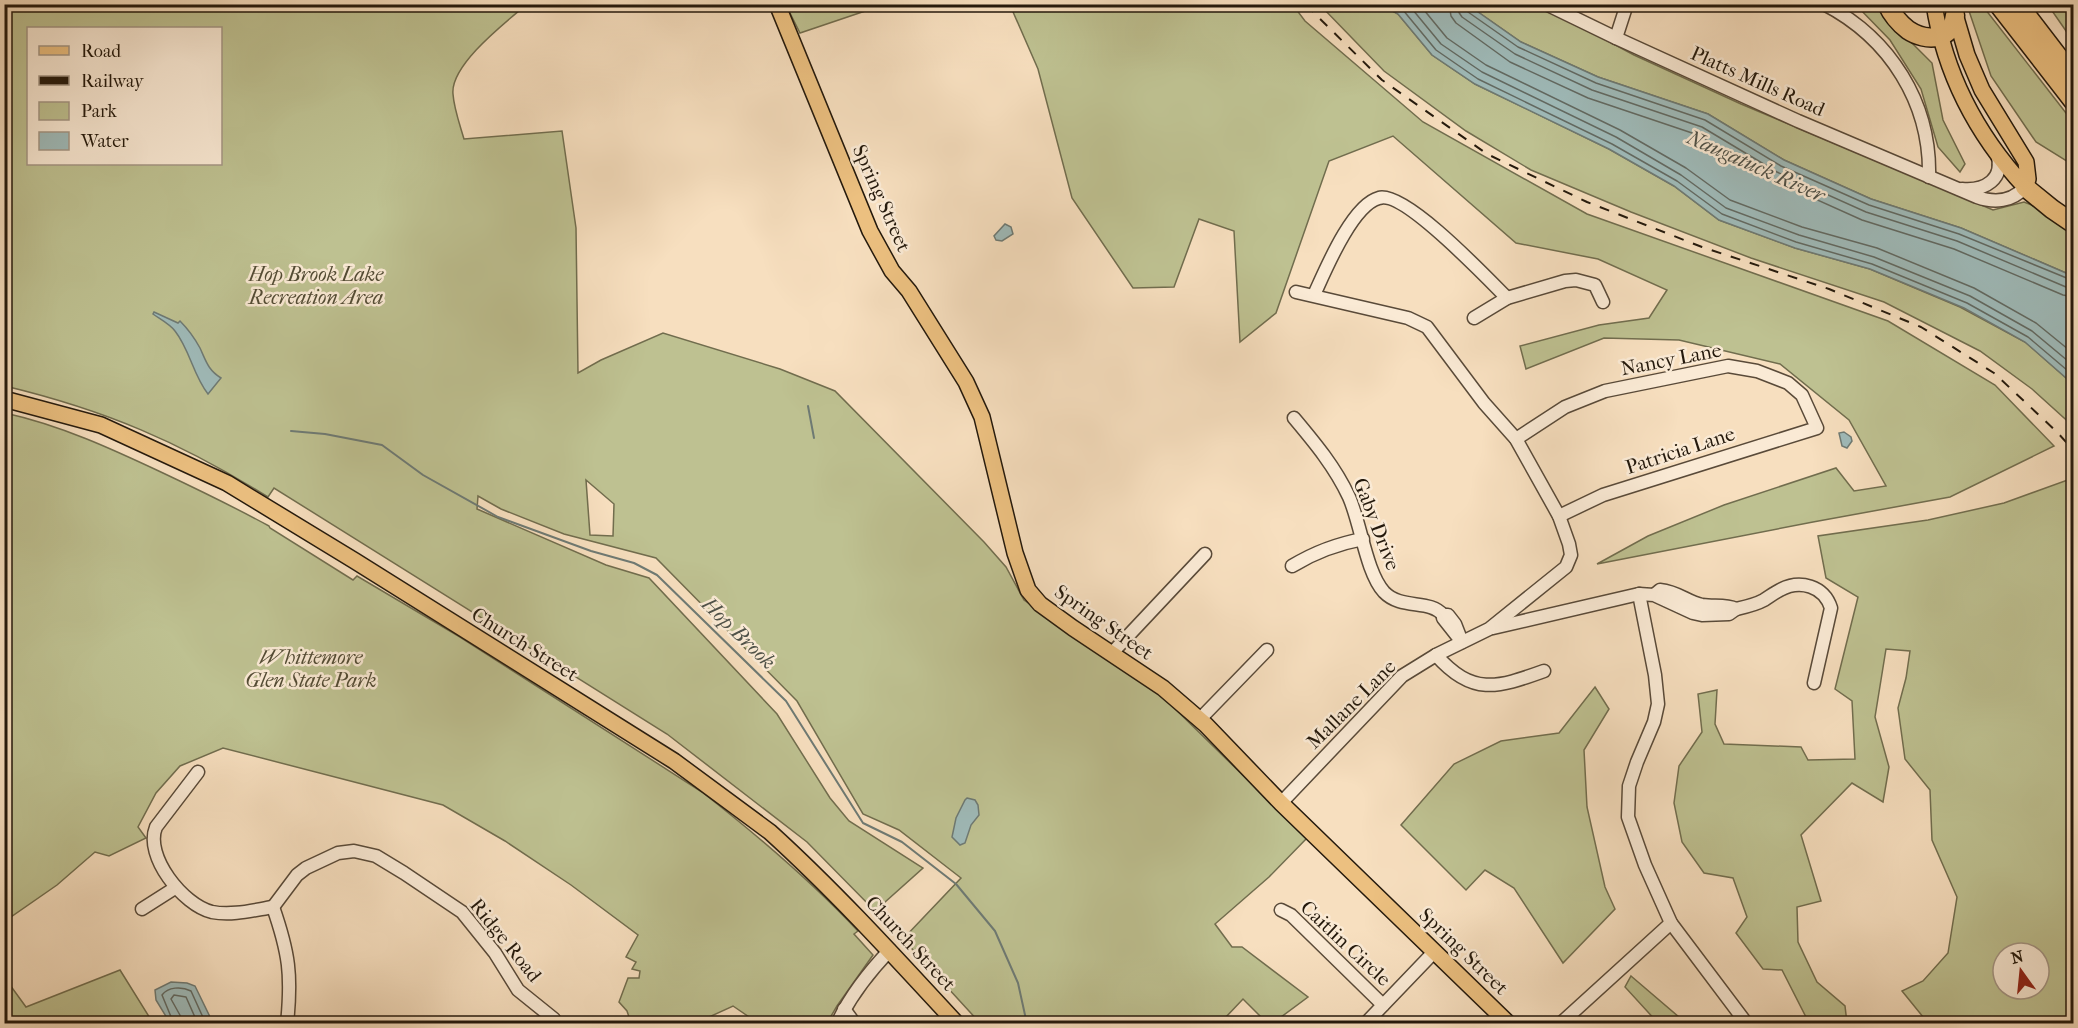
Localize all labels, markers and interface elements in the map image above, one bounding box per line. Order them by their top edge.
legend [27,27,222,165]
text: Road [81,41,121,62]
street label: Platts Mills Road [1687,42,1829,122]
text: Railway [81,71,145,92]
text: Park [81,101,118,122]
water label: Naugatuck River [1682,124,1830,208]
text: Water [80,131,129,152]
street label: Spring Street [848,141,915,255]
park label: Hop Brook Lake Recreation Area [247,263,384,309]
street label: Nancy Lane [1619,338,1723,381]
street label: Patricia Lane [1623,422,1738,479]
street label: Gaby Drive [1348,475,1405,574]
street label: Spring Street [1050,580,1157,665]
water label: Hop Brook [697,591,781,674]
street label: Church Street [467,603,582,686]
park label: Whittemore Glen State Park [245,646,377,692]
street label: Mallane Lane [1302,655,1401,754]
street label: Church Street [861,891,960,996]
street label: Ridge Road [465,894,547,987]
street label: Caitlin Circle [1296,896,1396,991]
street label: Spring Street [1414,903,1513,1000]
north arrow [1991,941,2051,1001]
text: N [2009,946,2026,968]

